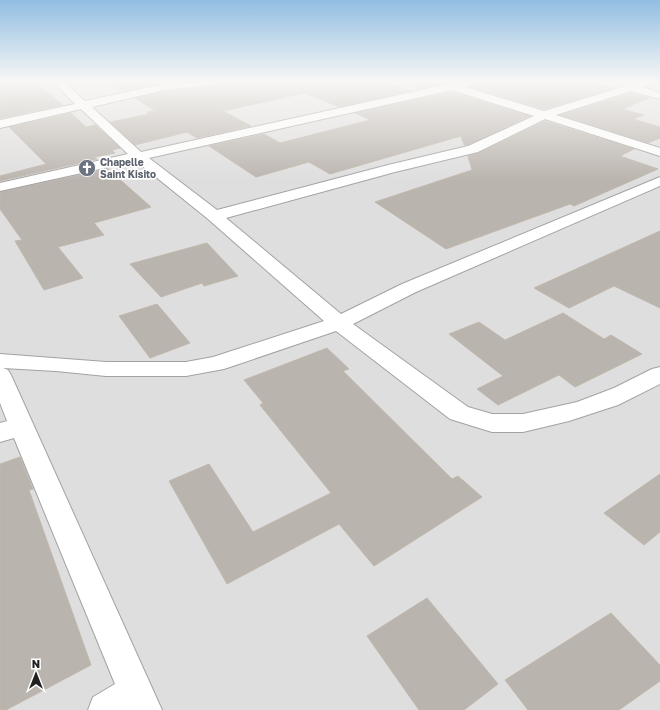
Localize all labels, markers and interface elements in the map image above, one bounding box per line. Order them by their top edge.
place label: Chapelle Saint Kisito [100,156,156,180]
church icon: Chapelle Saint Kisito [77,158,97,178]
north arrow [16,654,56,694]
text: N [32,657,40,670]

